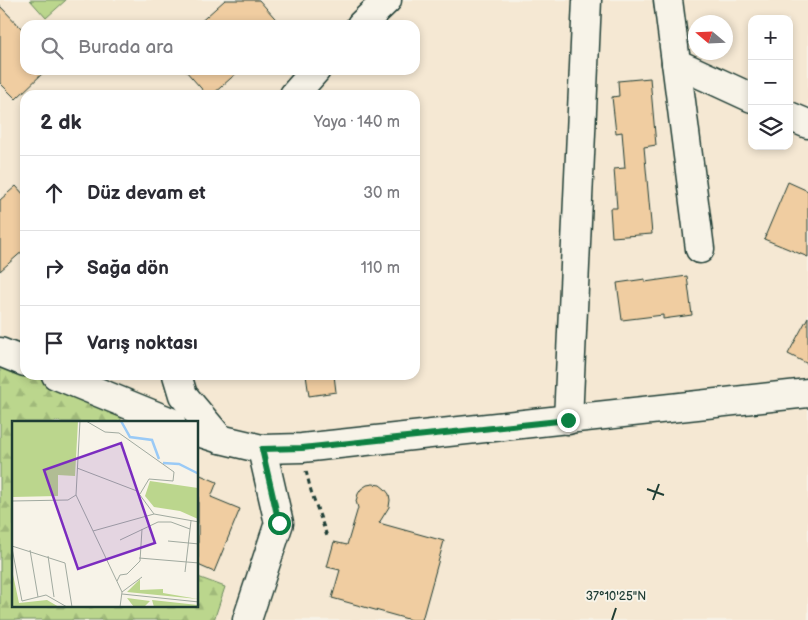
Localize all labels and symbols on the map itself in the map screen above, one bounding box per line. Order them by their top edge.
north arrow [688,15,733,60]
route end [557,409,580,432]
inset map [12,421,199,608]
route start [268,512,291,535]
text: 37°10'25"N [586,589,646,604]

